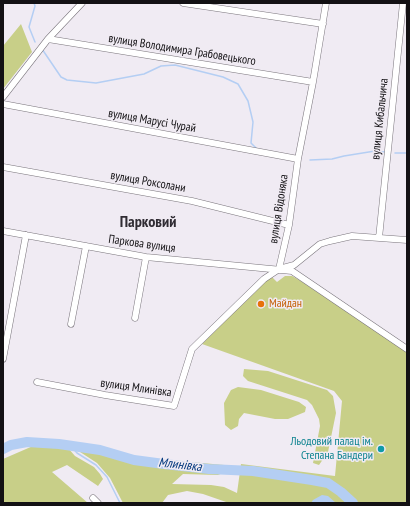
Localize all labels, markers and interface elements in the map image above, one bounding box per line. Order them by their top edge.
street label: вулиця Володимира Грабовецького [107,31,257,69]
street label: вулиця Кибальчича [369,78,391,160]
street label: вулиця Марусі Чурай [107,106,197,136]
street label: вулиця Роксолани [109,168,187,196]
street label: вулиця Відоняка [266,173,292,245]
district label: Парковий [120,212,176,232]
street label: Паркова вулиця [108,232,176,256]
place label: Майдан [269,297,302,311]
marker: Майдан [256,299,266,309]
street label: вулиця Млинівка [99,376,173,400]
place label: Льодовий палац ім. Степана Бандери [291,435,373,463]
marker: Льодовий палац ім. Степана Бандери [376,444,386,454]
water label: Млинівка [158,455,202,475]

